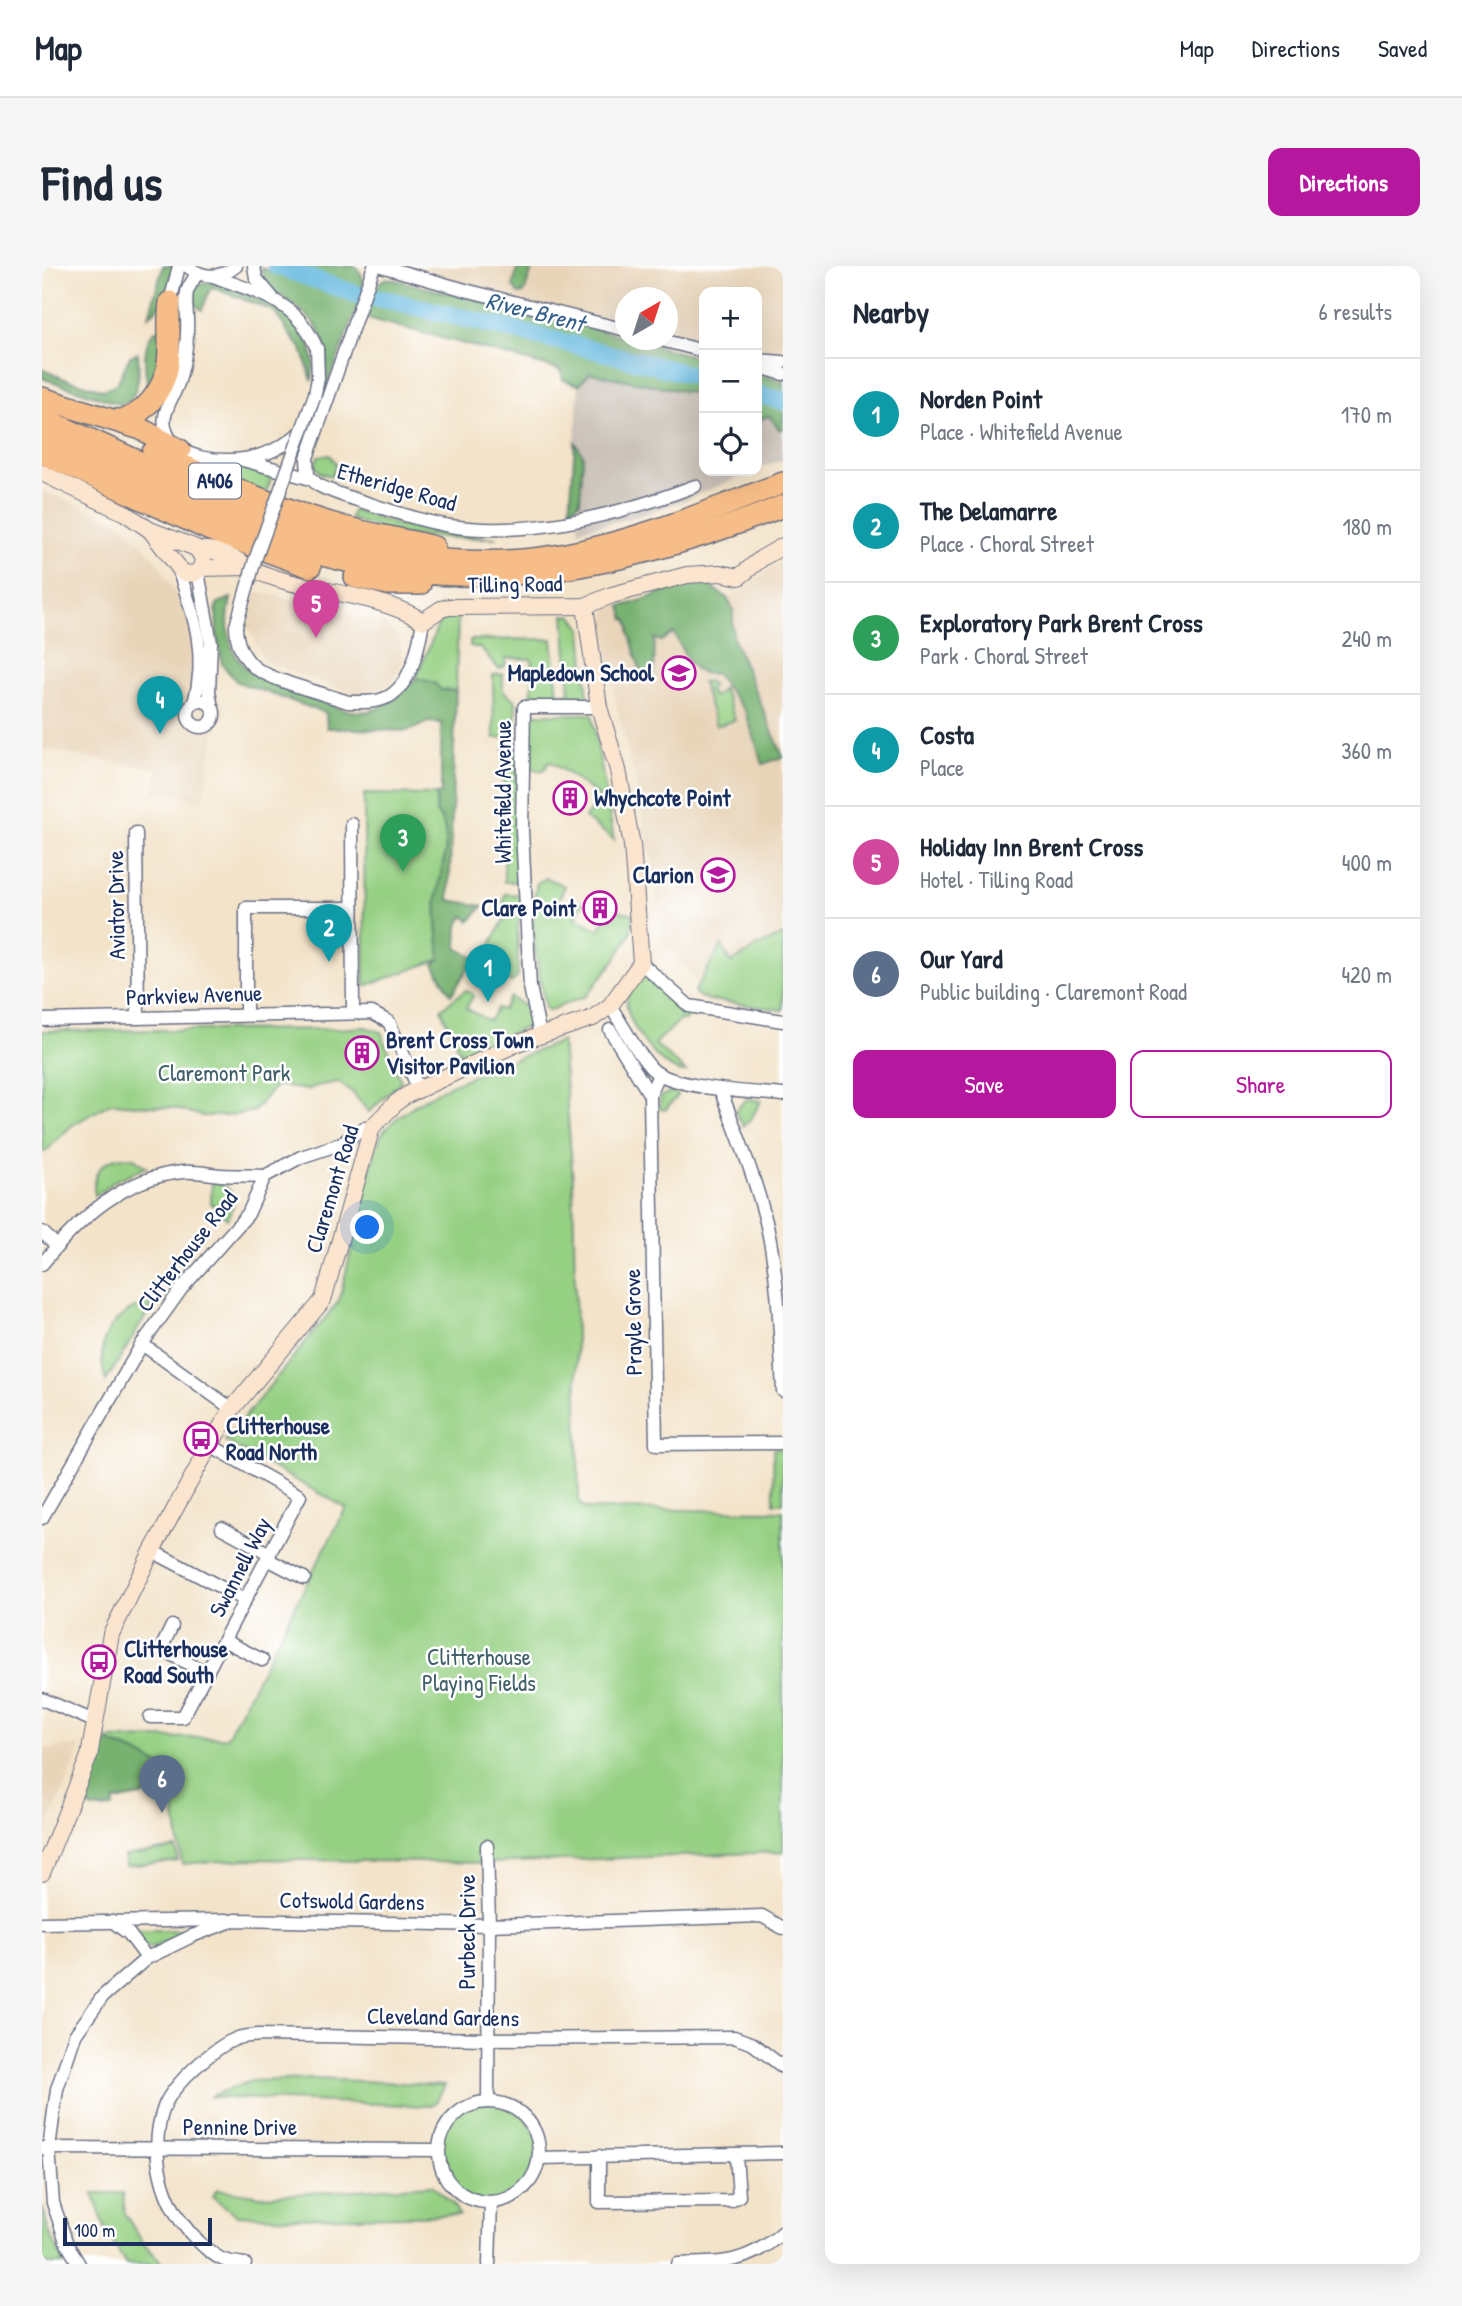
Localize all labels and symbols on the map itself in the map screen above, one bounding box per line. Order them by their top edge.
water label: River Brent [483,283,591,340]
north arrow [615,287,678,350]
street label: Etheridge Road [334,455,460,518]
road number: A406 [189,464,241,498]
street label: Tilling Road [467,567,563,600]
pin: 5 [293,580,339,638]
school or university icon: Mapledown School [660,654,698,692]
place label: Mapledown School [508,657,655,689]
pin: 4 [137,676,183,734]
street label: Whitefield Avenue [487,720,518,864]
building icon: Whychcote Point [551,779,589,817]
place label: Whychcote Point [594,782,732,814]
pin: 3 [380,814,426,872]
street label: Aviator Drive [99,850,132,960]
school or university icon: Clarion [699,856,737,894]
place label: Clarion [633,859,694,890]
building icon: Clare Point [581,889,619,927]
place label: Clare Point [481,892,577,923]
pin: 2 [306,904,352,962]
pin: 1 [465,944,511,1002]
street label: Parkview Avenue [125,977,263,1012]
place label: Brent Cross Town Visitor Pavilion [386,1024,534,1081]
building icon: Brent Cross Town Visitor Pavilion [343,1034,381,1072]
park label: Claremont Park [158,1057,291,1088]
street label: Claremont Road [297,1121,366,1256]
street label: Clitterhouse Road [129,1183,244,1318]
your location [350,1210,384,1244]
street label: Prayle Grove [616,1268,649,1376]
place label: Clitterhouse Road North [226,1410,331,1467]
bus stop icon: Clitterhouse Road North [182,1420,220,1458]
street label: Swannell Way [201,1511,278,1622]
place label: Clitterhouse Road South [124,1633,229,1690]
park label: Clitterhouse Playing Fields [422,1641,536,1698]
bus stop icon: Clitterhouse Road South [80,1643,118,1681]
pin: 6 [139,1755,185,1813]
street label: Purbeck Drive [451,1875,482,1989]
street label: Cotswold Gardens [279,1884,425,1917]
street label: Cleveland Gardens [367,2000,520,2033]
street label: Pennine Drive [183,2111,297,2142]
scale bar [63,2215,212,2247]

